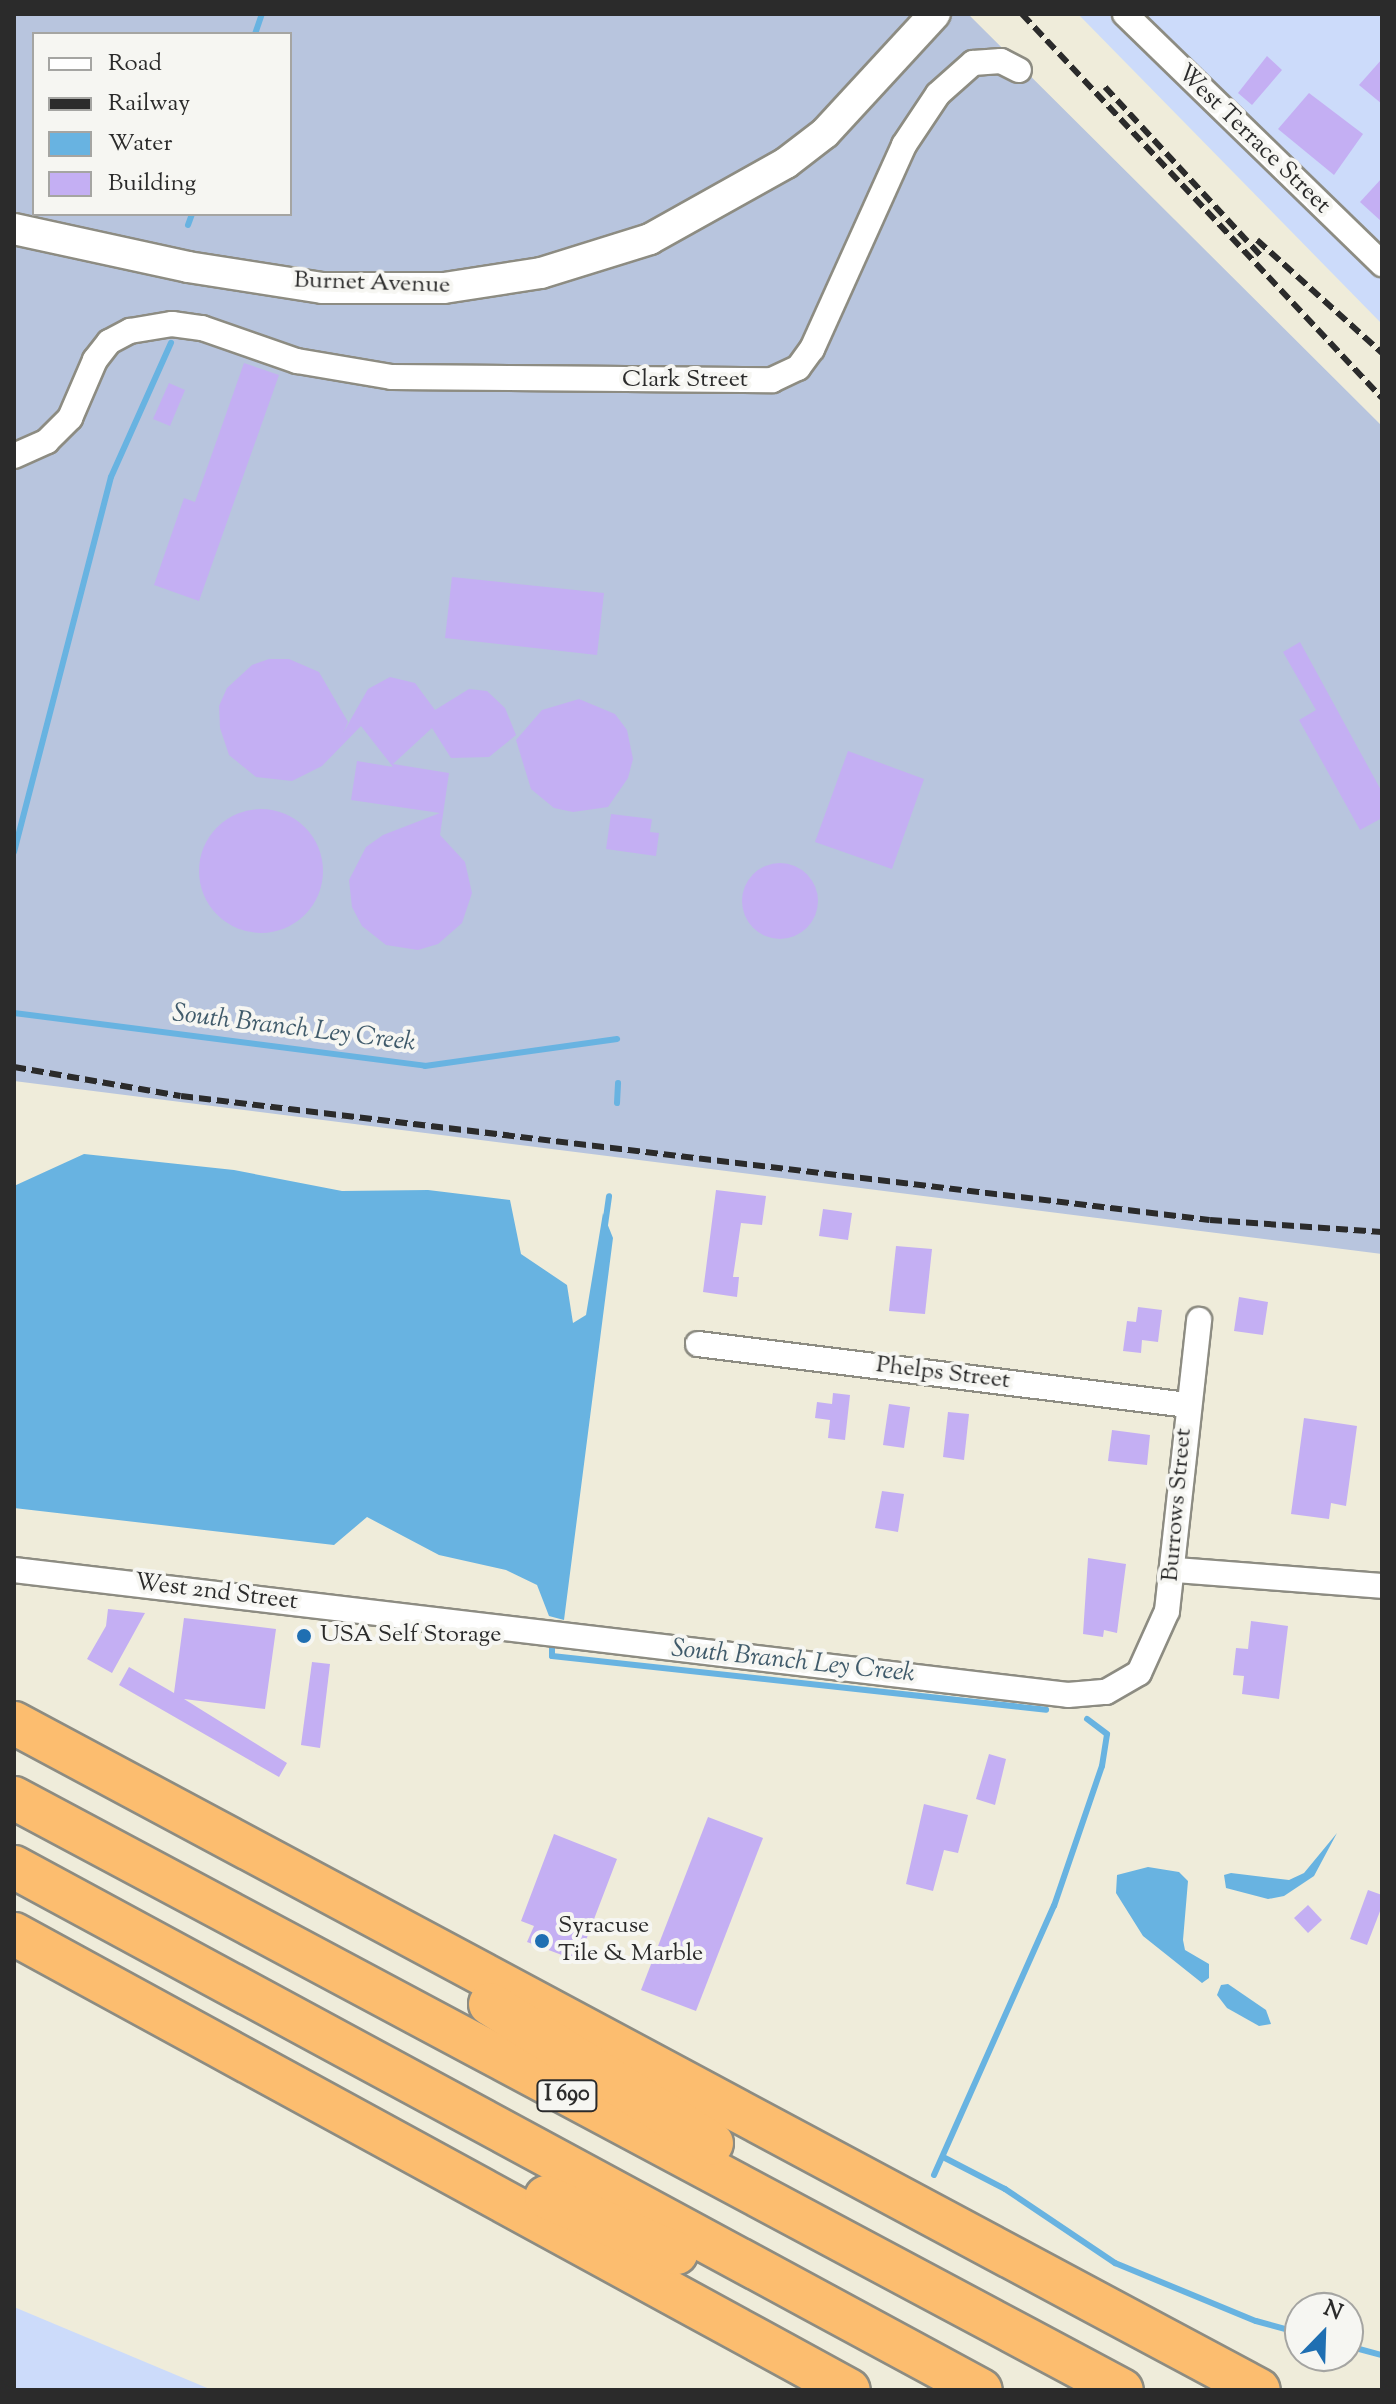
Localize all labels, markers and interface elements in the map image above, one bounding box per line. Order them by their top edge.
legend [32,32,292,216]
text: Road [108,47,162,81]
street label: West Terrace Street [1170,59,1336,221]
text: Railway [108,87,190,121]
text: Water [108,127,172,161]
text: Building [108,167,196,201]
street label: Burnet Avenue [293,267,451,301]
street label: Clark Street [622,367,748,395]
water label: South Branch Ley Creek [171,999,417,1059]
street label: Phelps Street [874,1351,1012,1397]
street label: Burrows Street [1157,1427,1199,1583]
street label: West 2nd Street [133,1569,299,1617]
place label: USA Self Storage [320,1622,501,1650]
marker: USA Self Storage [295,1627,313,1645]
water label: South Branch Ley Creek [670,1634,916,1690]
place label: Syracuse Tile & Marble [558,1913,703,1969]
marker: Syracuse Tile & Marble [533,1932,551,1950]
road number: I 690 [535,2078,599,2114]
north arrow [1284,2292,1364,2372]
text: N [1318,2294,1347,2330]

